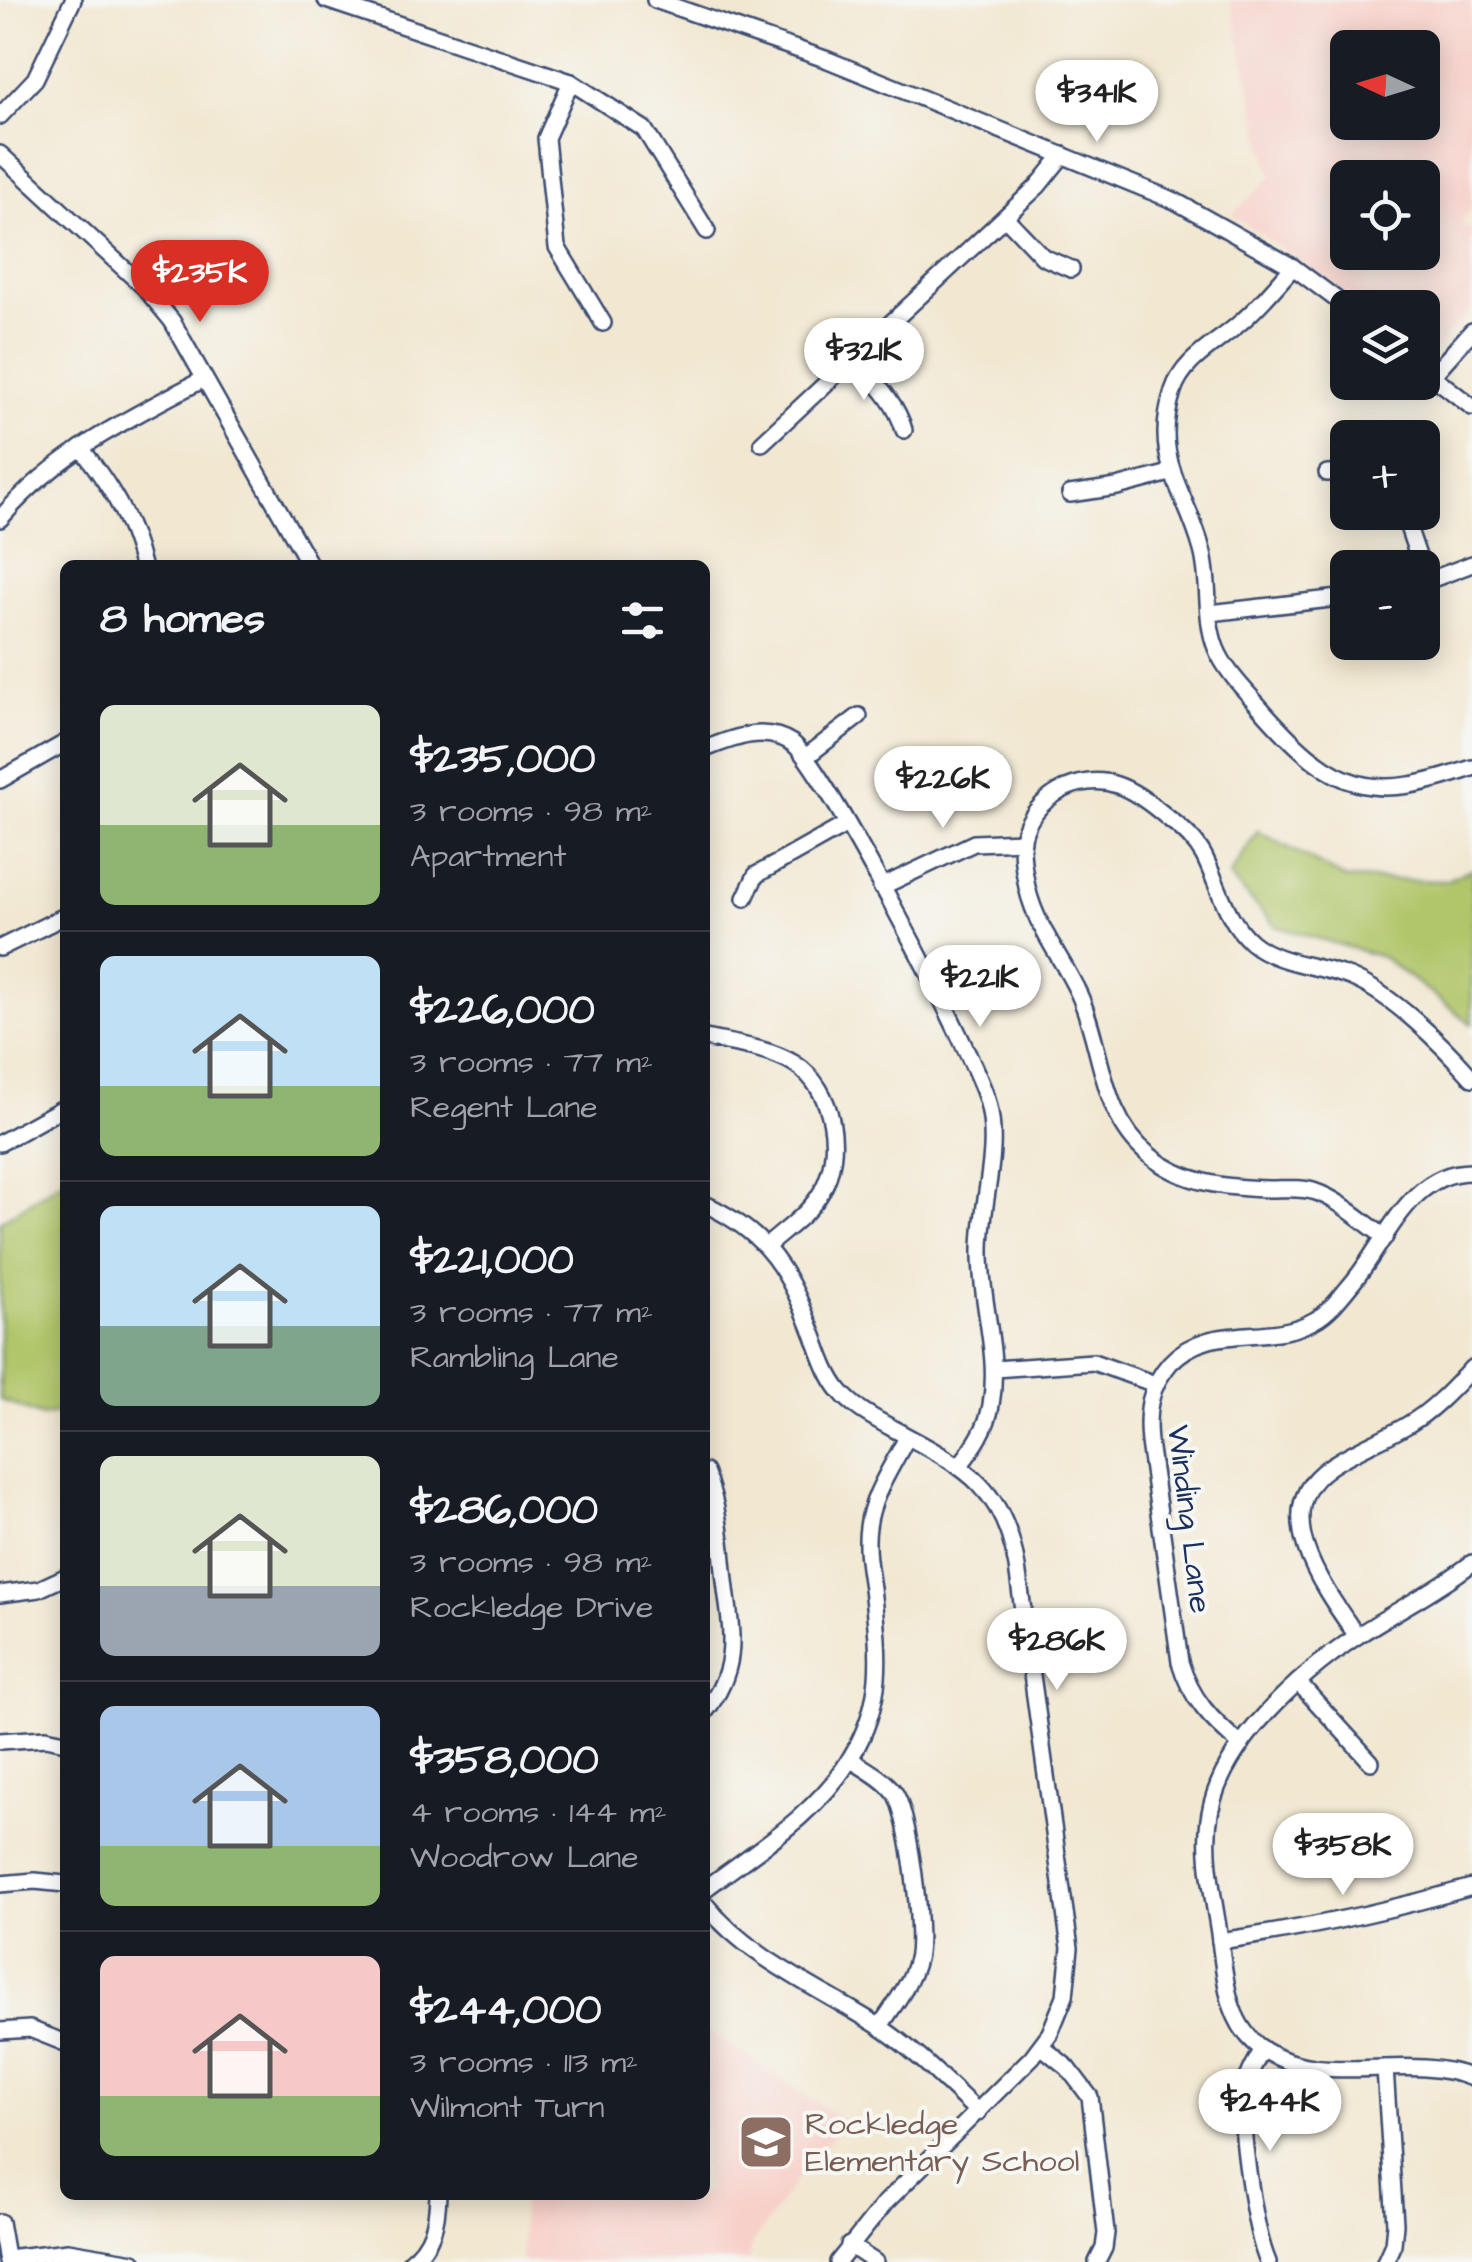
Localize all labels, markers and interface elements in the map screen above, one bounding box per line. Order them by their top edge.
north arrow [1330,30,1440,140]
map controls [1330,30,1440,660]
pin: $341K [1027,60,1167,145]
text: $341K [1057,70,1137,115]
button: locate [1330,160,1440,270]
pin: $235K [130,240,270,325]
text: $235K [153,250,247,295]
button: layers [1330,290,1440,400]
pin: $321K [794,318,934,403]
text: $321K [826,328,902,373]
button: + [1330,420,1440,530]
button: − [1330,550,1440,660]
text: 8 homes [100,591,265,649]
icon: filters [615,593,670,648]
text: $235,000 [410,731,595,789]
icon: home [180,745,300,865]
pin: $226K [873,746,1013,831]
text: $226K [896,756,990,801]
text: 3 rooms · 98 m² [410,789,653,834]
text: Apartment [410,834,566,879]
pin: $221K [910,945,1050,1030]
text: $221K [941,955,1019,1000]
text: $226,000 [410,982,595,1040]
icon: home [180,996,300,1116]
text: 3 rooms · 77 m² [410,1040,653,1085]
text: Regent Lane [410,1085,597,1130]
text: $221,000 [410,1232,574,1290]
icon: home [180,1246,300,1366]
text: 3 rooms · 77 m² [410,1290,653,1335]
text: Rambling Lane [410,1335,619,1380]
street label: Winding Lane [1155,1422,1223,1616]
text: $286,000 [410,1482,598,1540]
icon: home [180,1496,300,1616]
text: 3 rooms · 98 m² [410,1540,653,1585]
text: Rockledge Drive [410,1585,653,1630]
pin: $286K [987,1608,1127,1693]
text: $286K [1009,1618,1105,1663]
text: $358,000 [410,1732,599,1790]
icon: home [180,1746,300,1866]
text: 4 rooms · 144 m² [410,1790,667,1835]
pin: $358K [1273,1813,1413,1898]
text: $358K [1295,1823,1391,1868]
text: Woodrow Lane [410,1835,639,1880]
text: $244,000 [410,1982,602,2040]
icon: home [180,1996,300,2116]
text: 3 rooms · 113 m² [410,2040,638,2085]
pin: $244K [1200,2069,1340,2154]
text: $244K [1220,2079,1320,2124]
text: Wilmont Turn [410,2085,604,2130]
place label: Rockledge Elementary School [805,2102,1079,2184]
school or university icon: Rockledge Elementary School [736,2112,796,2172]

